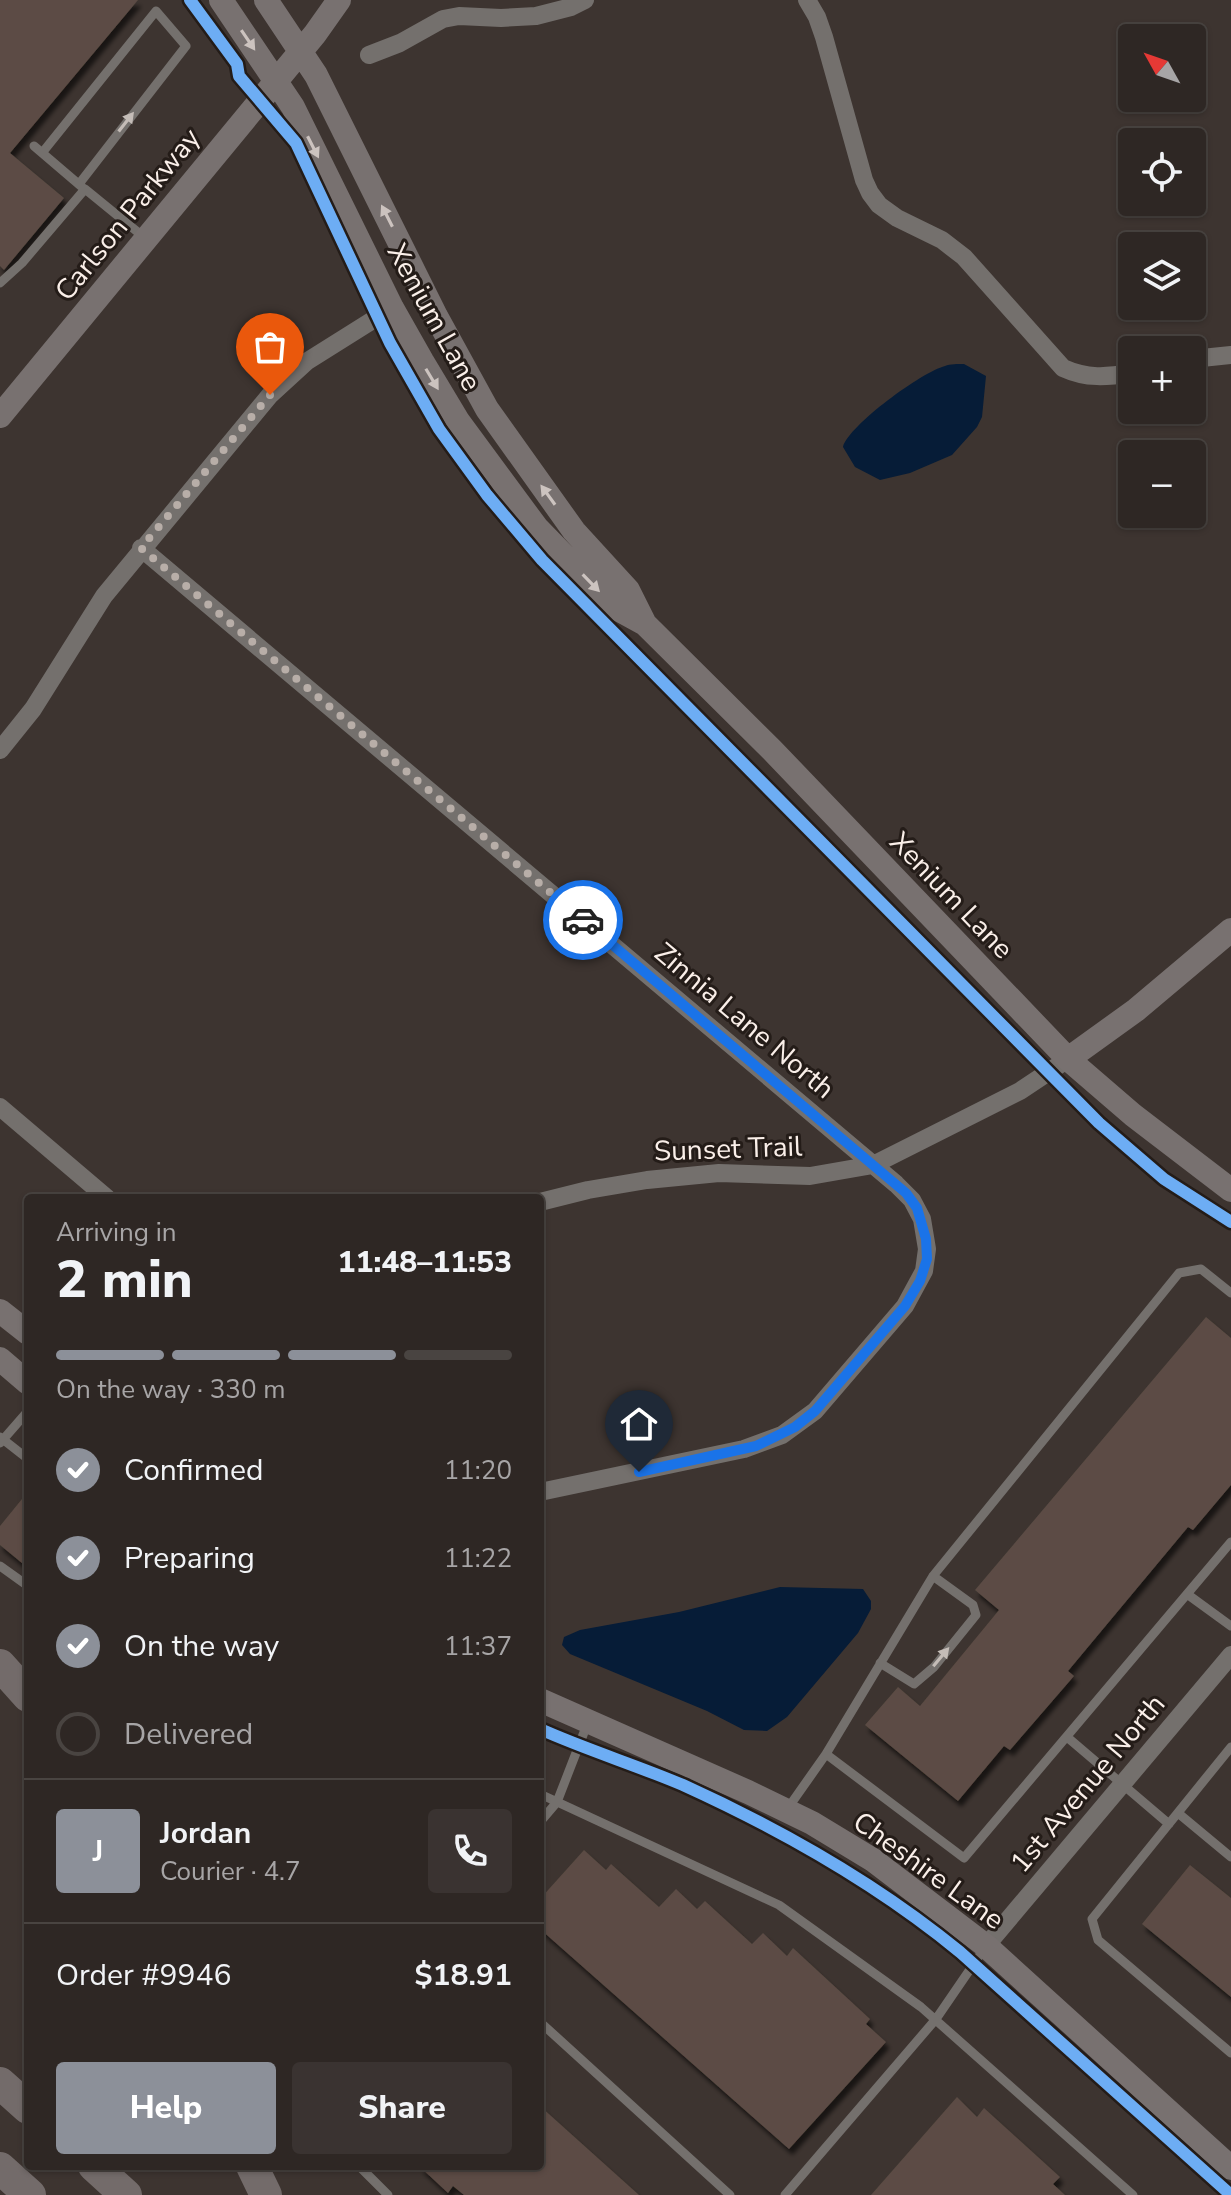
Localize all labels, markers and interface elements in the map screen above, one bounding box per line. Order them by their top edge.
north arrow [1118,24,1206,112]
map controls [1118,24,1206,528]
one-way arrow [241,29,256,50]
one-way arrow [118,112,134,132]
street label: Carlson Parkway [47,120,209,309]
button: locate [1118,128,1206,216]
one-way arrow [307,136,320,159]
one-way arrow [380,204,394,228]
button: layers [1118,232,1206,320]
street label: Xenium Lane [378,237,490,398]
pin [236,313,304,395]
icon: bag [248,325,292,369]
button: + [1118,336,1206,424]
one-way arrow [425,368,439,390]
button: − [1118,440,1206,528]
one-way arrow [541,484,556,505]
one-way arrow [582,573,600,592]
street label: Xenium Lane [881,824,1022,968]
courier [543,880,623,960]
icon: car [561,898,605,942]
street label: Zinnia Lane North [646,934,842,1107]
street label: Sunset Trail [653,1127,804,1171]
text: Arriving in [56,1215,177,1250]
text: 11:48–11:53 [337,1242,512,1283]
text: 2 min [56,1244,193,1315]
text: On the way · 330 m [56,1372,285,1407]
pin [605,1390,673,1472]
icon: home [617,1402,661,1446]
icon: check [56,1448,100,1492]
text: Confirmed [124,1450,264,1491]
text: 11:20 [444,1453,512,1488]
icon: check [56,1536,100,1580]
text: Preparing [124,1538,255,1579]
text: 11:22 [444,1541,512,1576]
icon: check [56,1624,100,1668]
text: On the way [124,1626,279,1667]
text: 11:37 [444,1629,512,1664]
one-way arrow [933,1647,950,1668]
street label: 1st Avenue North [1002,1686,1174,1881]
text: Delivered [124,1714,253,1755]
street label: Cheshire Lane [845,1803,1012,1939]
button: phone [428,1809,512,1893]
text: Jordan [160,1813,251,1854]
text: J [93,1831,103,1872]
text: Courier · 4.7 [160,1854,301,1889]
text: Order #9946 [56,1955,231,1996]
text: $18.91 [415,1955,512,1996]
button: Help [56,2062,276,2154]
button: Share [292,2062,512,2154]

